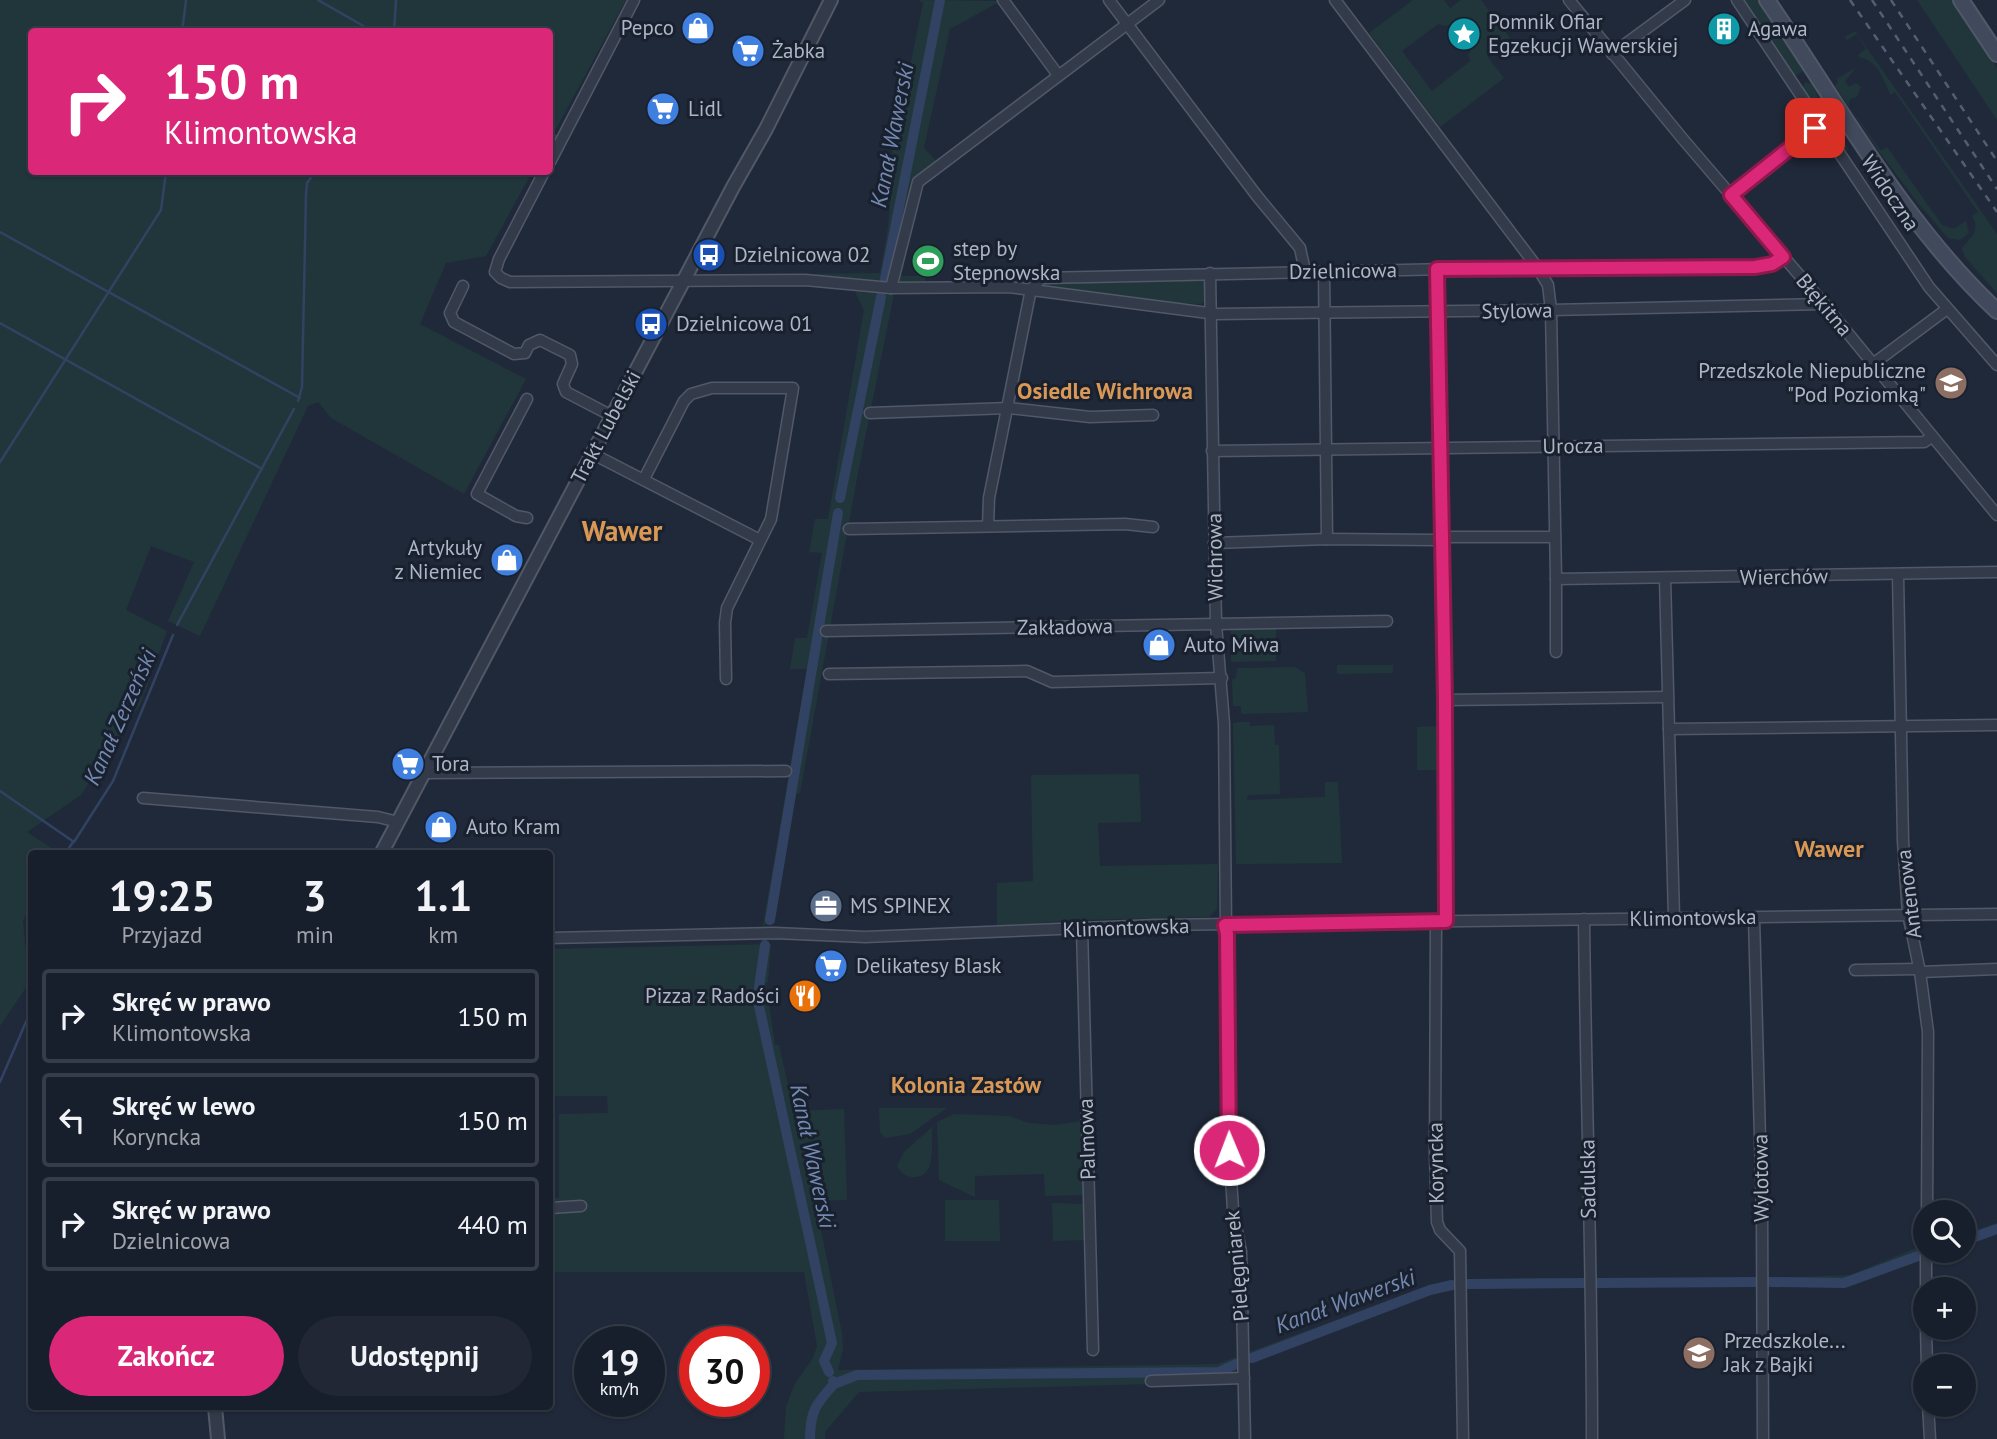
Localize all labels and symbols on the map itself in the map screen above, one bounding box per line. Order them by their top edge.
place label: Pomnik Ofiar Egzekucji Wawerskiej [1488,8,1678,59]
shop icon: Pepco [679,9,717,47]
building icon: Agawa [1705,10,1743,48]
place label: Pepco [621,14,674,41]
place icon: Pomnik Ofiar Egzekucji Wawerskiej [1445,15,1483,53]
place label: Agawa [1748,15,1808,42]
supermarket icon: Żabka [729,32,767,70]
place label: Żabka [772,37,825,64]
water label: Kanał Wawerski [863,59,920,210]
supermarket icon: Lidl [644,90,682,128]
place label: Lidl [688,95,722,122]
pin [1785,98,1845,158]
street label: Widoczna [1855,150,1926,236]
place label: step by Stepnowska [953,235,1060,286]
bus stop icon: Dzielnicowa 02 [690,236,728,274]
place label: Dzielnicowa 02 [734,241,871,268]
sports icon: step by Stepnowska [909,242,947,280]
street label: Dzielnicowa [1289,256,1397,285]
street label: Błękitna [1790,268,1858,342]
street label: Stylowa [1481,296,1553,325]
bus stop icon: Dzielnicowa 01 [632,305,670,343]
place label: Dzielnicowa 01 [676,310,813,337]
place label: Przedszkole Niepubliczne "Pod Poziomką" [1698,357,1926,408]
school or university icon: Przedszkole Niepubliczne "Pod Poziomką" [1932,364,1970,402]
street label: Trakt Lubelski [564,366,647,488]
district label: Osiedle Wichrowa [1017,376,1193,405]
street label: Urocza [1542,431,1604,460]
district label: Wawer [582,512,663,549]
street label: Wichrowa [1200,513,1229,601]
place label: Artykuły z Niemiec [395,534,482,585]
shop icon: Artykuły z Niemiec [488,541,526,579]
street label: Wierchów [1740,562,1829,591]
street label: Zakładowa [1017,612,1113,641]
shop icon: Auto Miwa [1140,626,1178,664]
place label: Auto Miwa [1184,631,1279,658]
water label: Kanał Zerzeński [77,643,163,789]
supermarket icon: Tora [389,745,427,783]
place label: Tora [432,750,470,777]
shop icon: Auto Kram [422,808,460,846]
place label: Auto Kram [466,813,560,840]
district label: Wawer [1794,833,1864,864]
street label: Antenowa [1890,848,1927,940]
office icon: MS SPINEX [807,887,845,925]
place label: MS SPINEX [850,892,951,919]
street label: Klimontowska [1629,903,1757,932]
street label: Klimontowska [1062,912,1190,943]
supermarket icon: Delikatesy Blask [812,947,850,985]
place label: Delikatesy Blask [856,952,1001,979]
restaurant icon: Pizza z Radości [786,977,824,1015]
place label: Pizza z Radości [645,982,780,1009]
district label: Kolonia Zastów [891,1070,1042,1099]
water label: Kanał Wawerski [784,1081,843,1232]
street label: Palmowa [1072,1098,1101,1180]
position arrow [1192,1113,1266,1187]
street label: Koryncka [1421,1122,1450,1204]
street label: Wylotowa [1746,1134,1775,1222]
street label: Sadulska [1573,1139,1602,1219]
street label: Pielęgniarek [1218,1209,1255,1323]
water label: Kanał Wawerski [1271,1261,1420,1339]
speed limit sign: 30 [679,1326,770,1417]
place label: Przedszkole... Jak z Bajki [1723,1327,1845,1378]
school or university icon: Przedszkole... Jak z Bajki [1680,1334,1718,1372]

